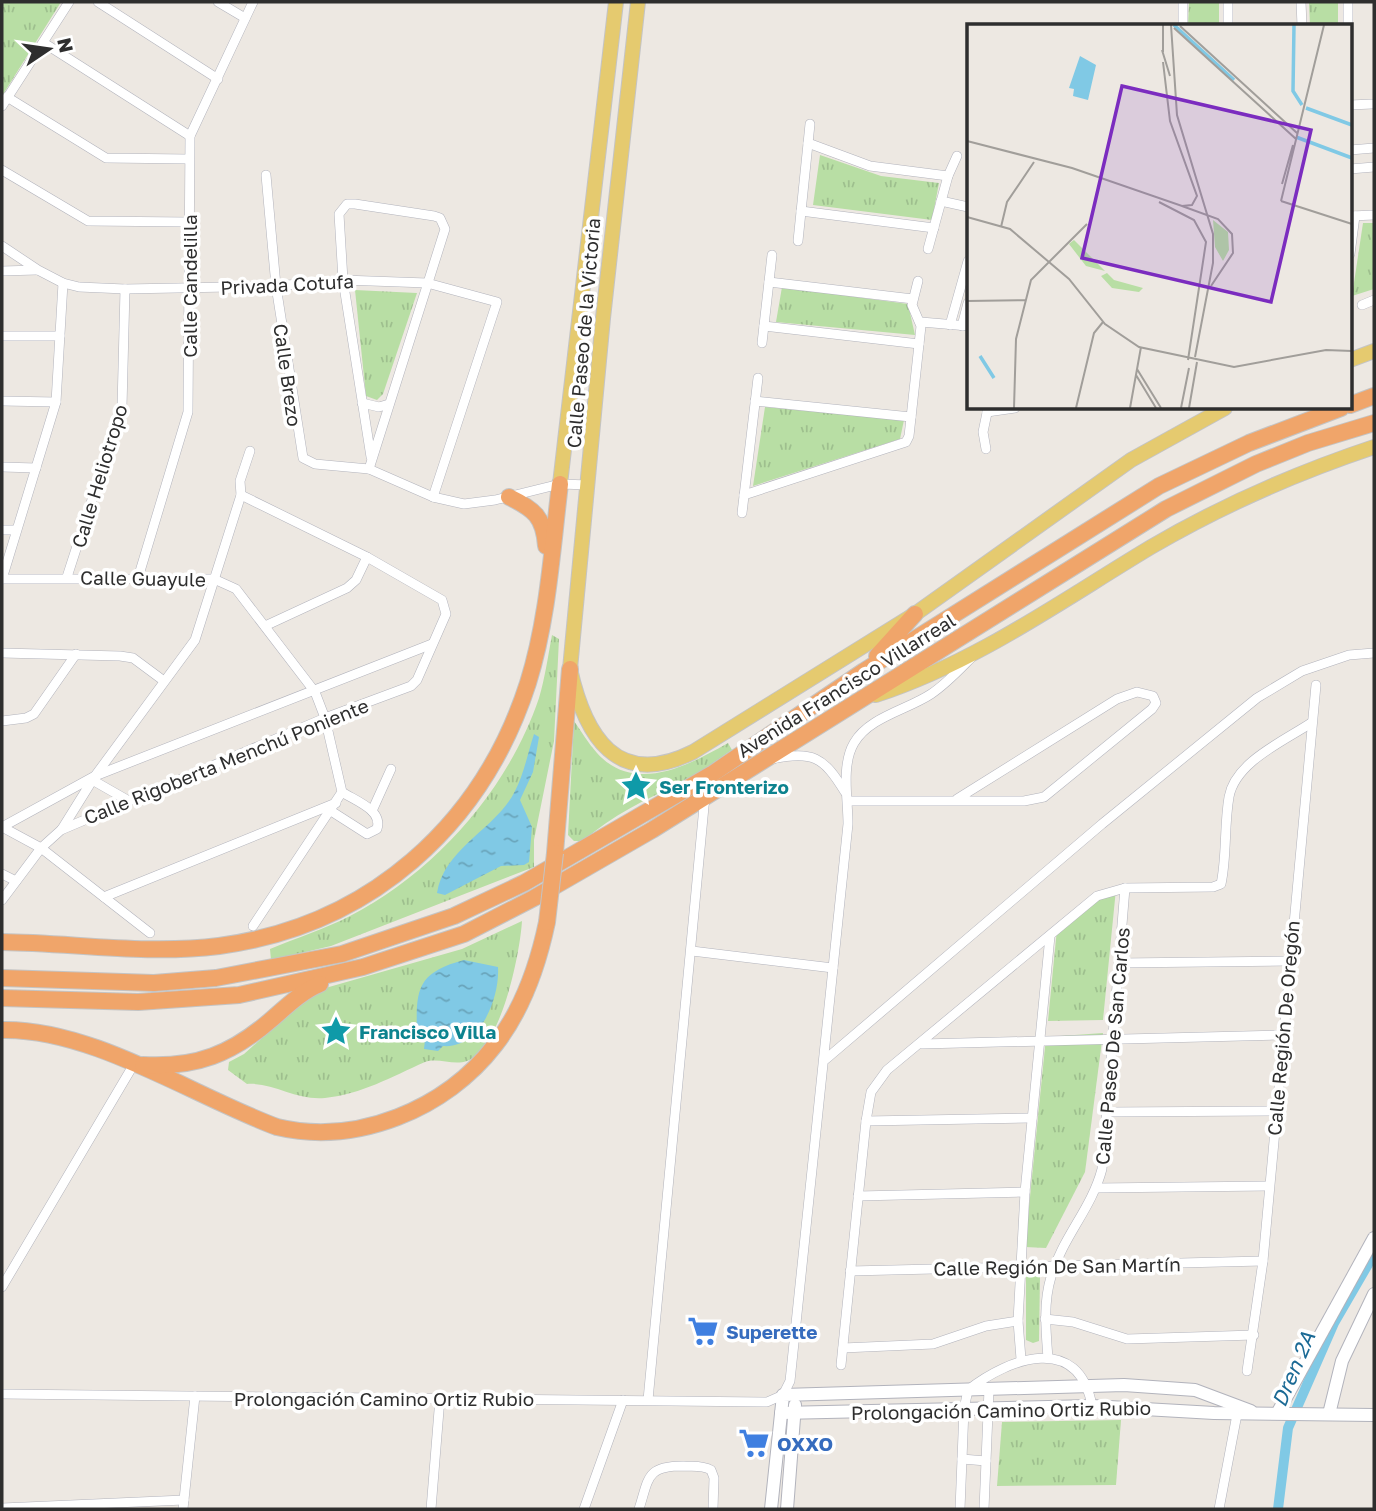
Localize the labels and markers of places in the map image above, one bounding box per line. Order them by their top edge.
place icon: Ser Fronterizo [619,769,653,803]
place label: Ser Fronterizo [659,775,789,798]
place icon: Francisco Villa [319,1014,353,1048]
place label: Francisco Villa [359,1020,496,1043]
supermarket icon: Superette [686,1314,720,1348]
place label: Superette [726,1320,817,1343]
supermarket icon: OXXO [737,1426,771,1460]
place label: OXXO [777,1432,833,1455]

